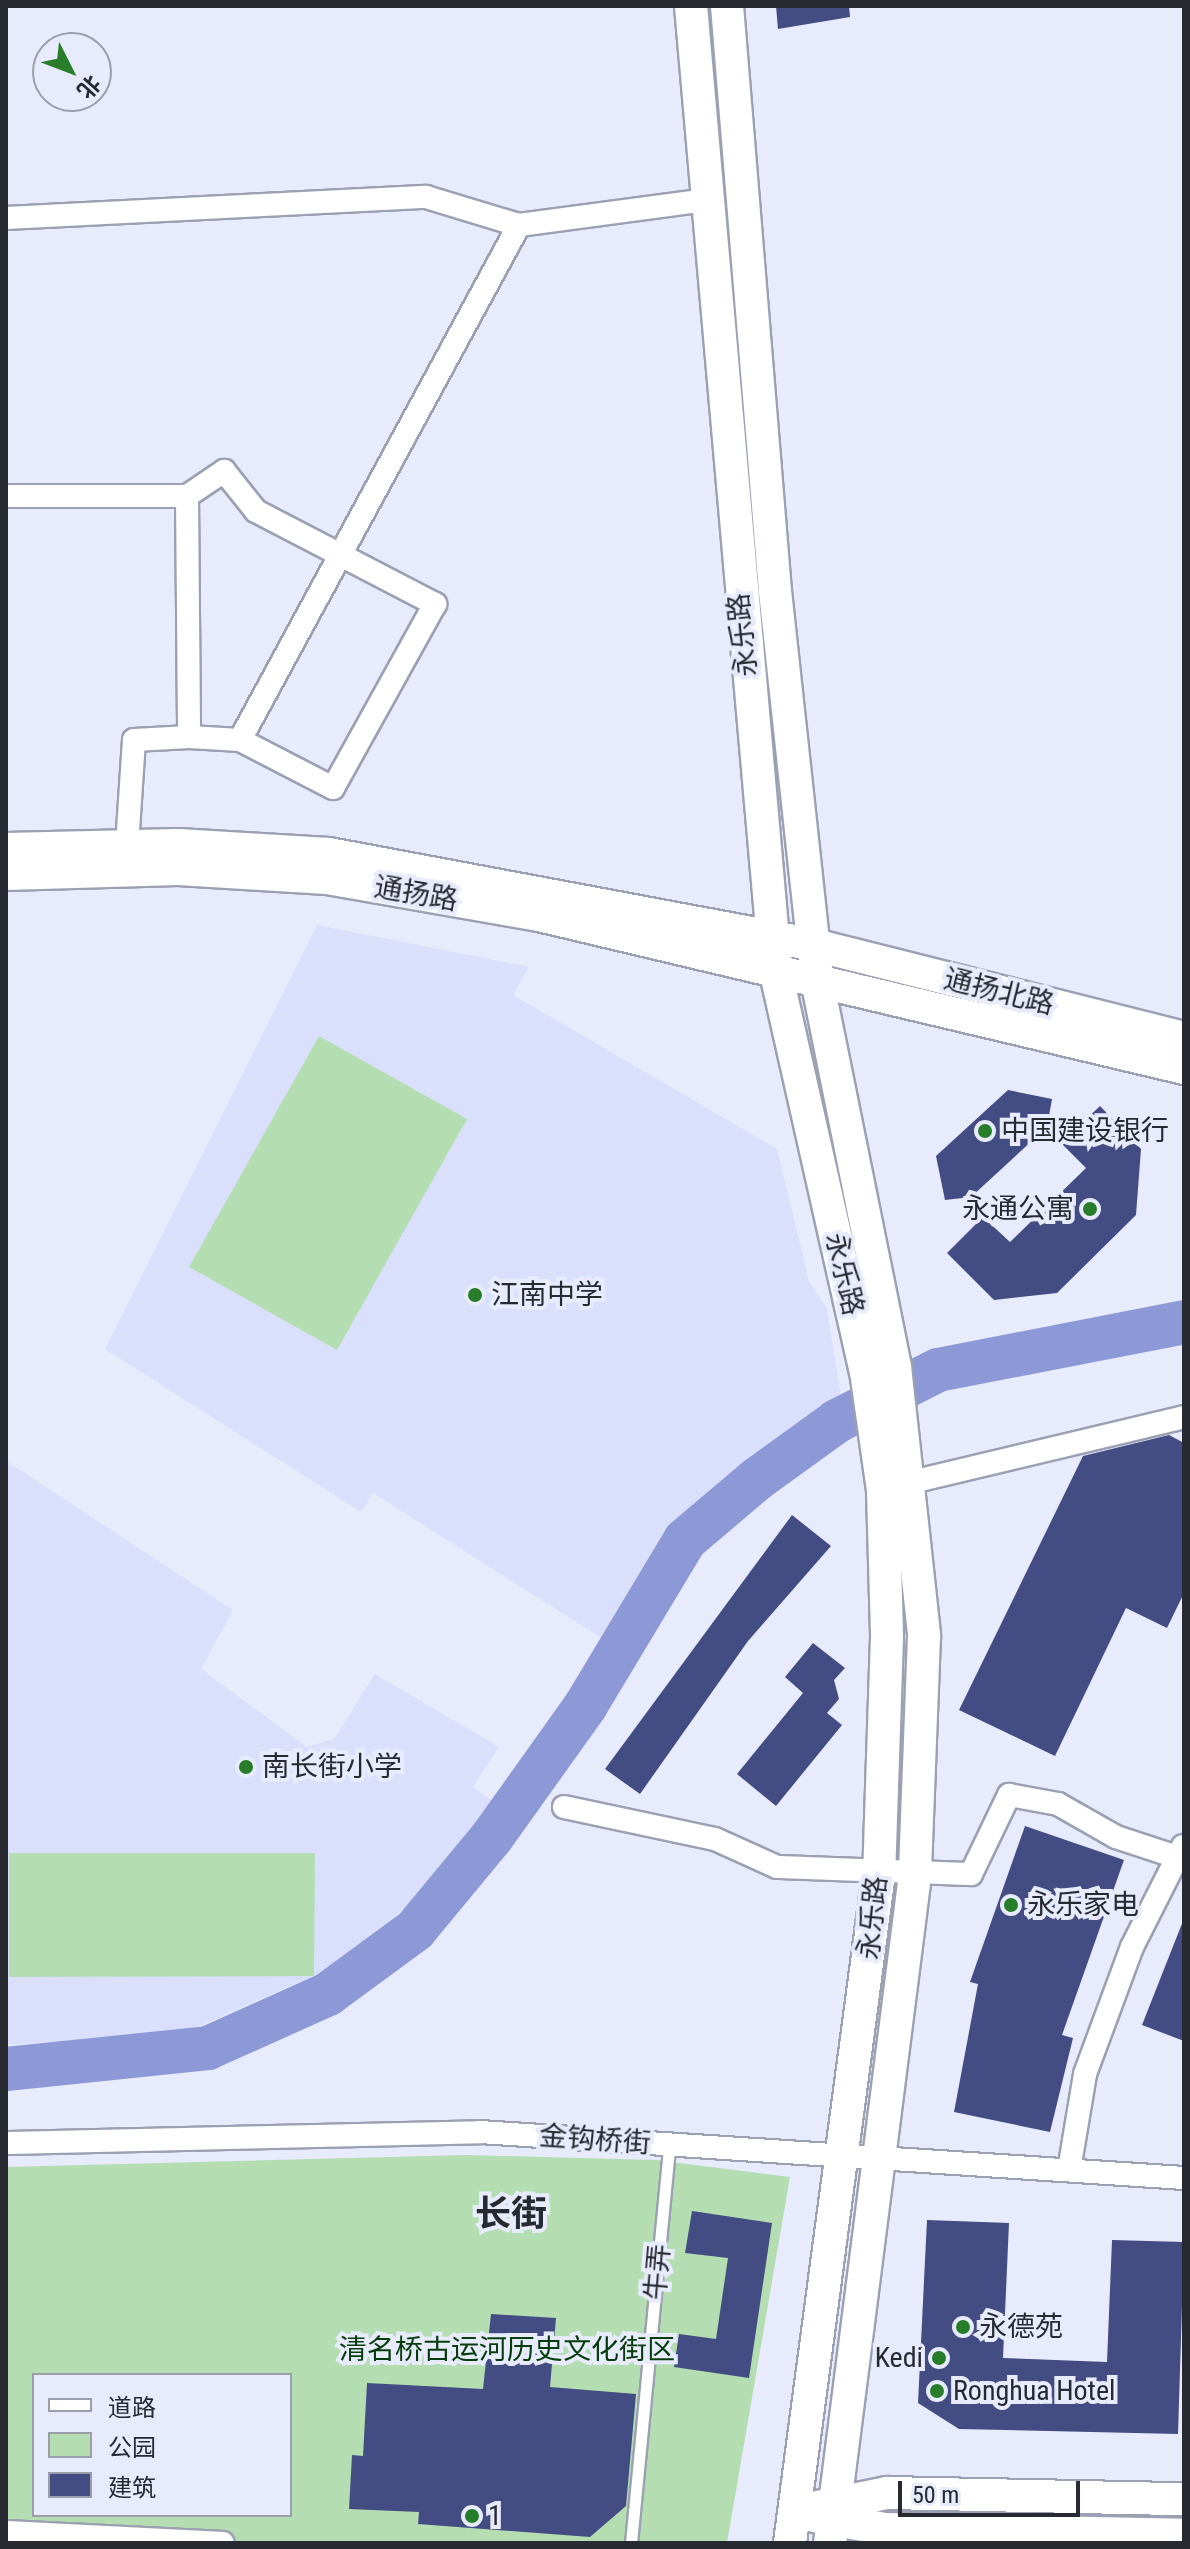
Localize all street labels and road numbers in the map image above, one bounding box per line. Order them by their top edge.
street label: 永乐路 [722,591,764,679]
street label: 通扬路 [372,870,460,918]
street label: 通扬北路 [941,962,1057,1022]
street label: 永乐路 [818,1229,870,1319]
street label: 永乐路 [852,1874,894,1962]
street label: 金钩桥街 [538,2119,652,2161]
street label: 牛弄 [639,2243,677,2301]

